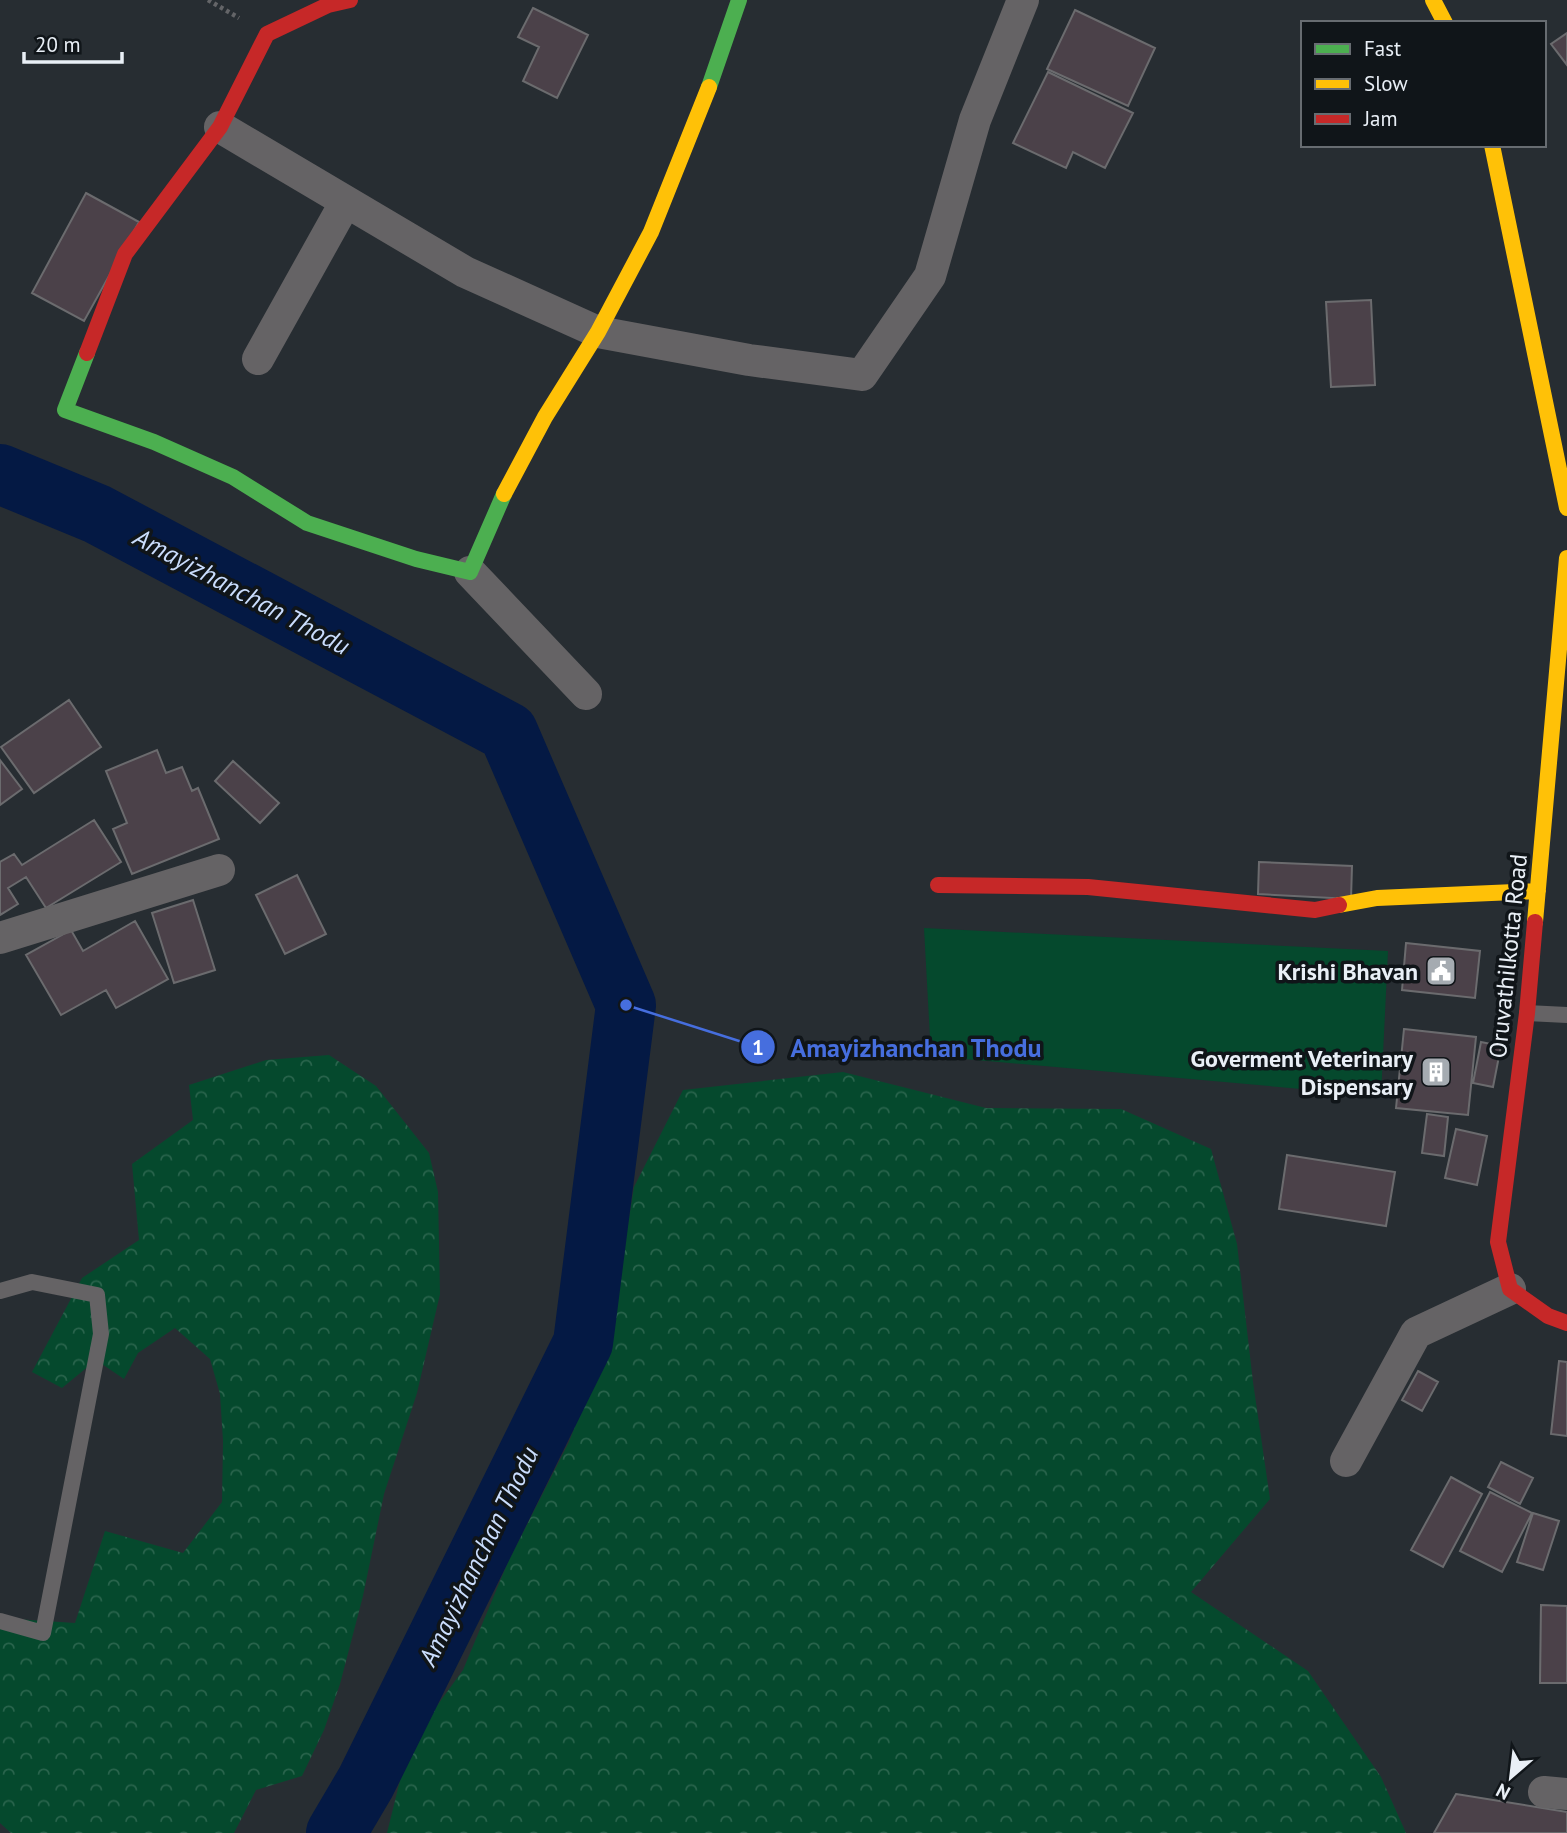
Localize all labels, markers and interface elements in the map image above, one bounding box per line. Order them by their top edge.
scale bar [24,21,122,65]
legend [1301,21,1546,147]
text: 20 m [35,31,81,58]
text: Fast [1364,35,1401,62]
text: Slow [1364,70,1408,97]
text: Jam [1363,105,1398,132]
water label: Amayizhanchan Thodu [127,520,356,662]
street label: Oruvathilkotta Road [1482,852,1534,1060]
public building icon: Krishi Bhavan [1424,954,1458,988]
place label: Krishi Bhavan [1277,956,1418,987]
callout: Amayizhanchan Thodu [741,1024,1056,1071]
text: Amayizhanchan Thodu [790,1031,1042,1064]
text: 1 [752,1034,764,1061]
place label: Goverment Veterinary Dispensary [1190,1043,1414,1102]
building icon: Goverment Veterinary Dispensary [1419,1055,1453,1089]
water label: Amayizhanchan Thodu [410,1441,545,1672]
north arrow [1476,1742,1546,1812]
text: N [1492,1778,1514,1806]

